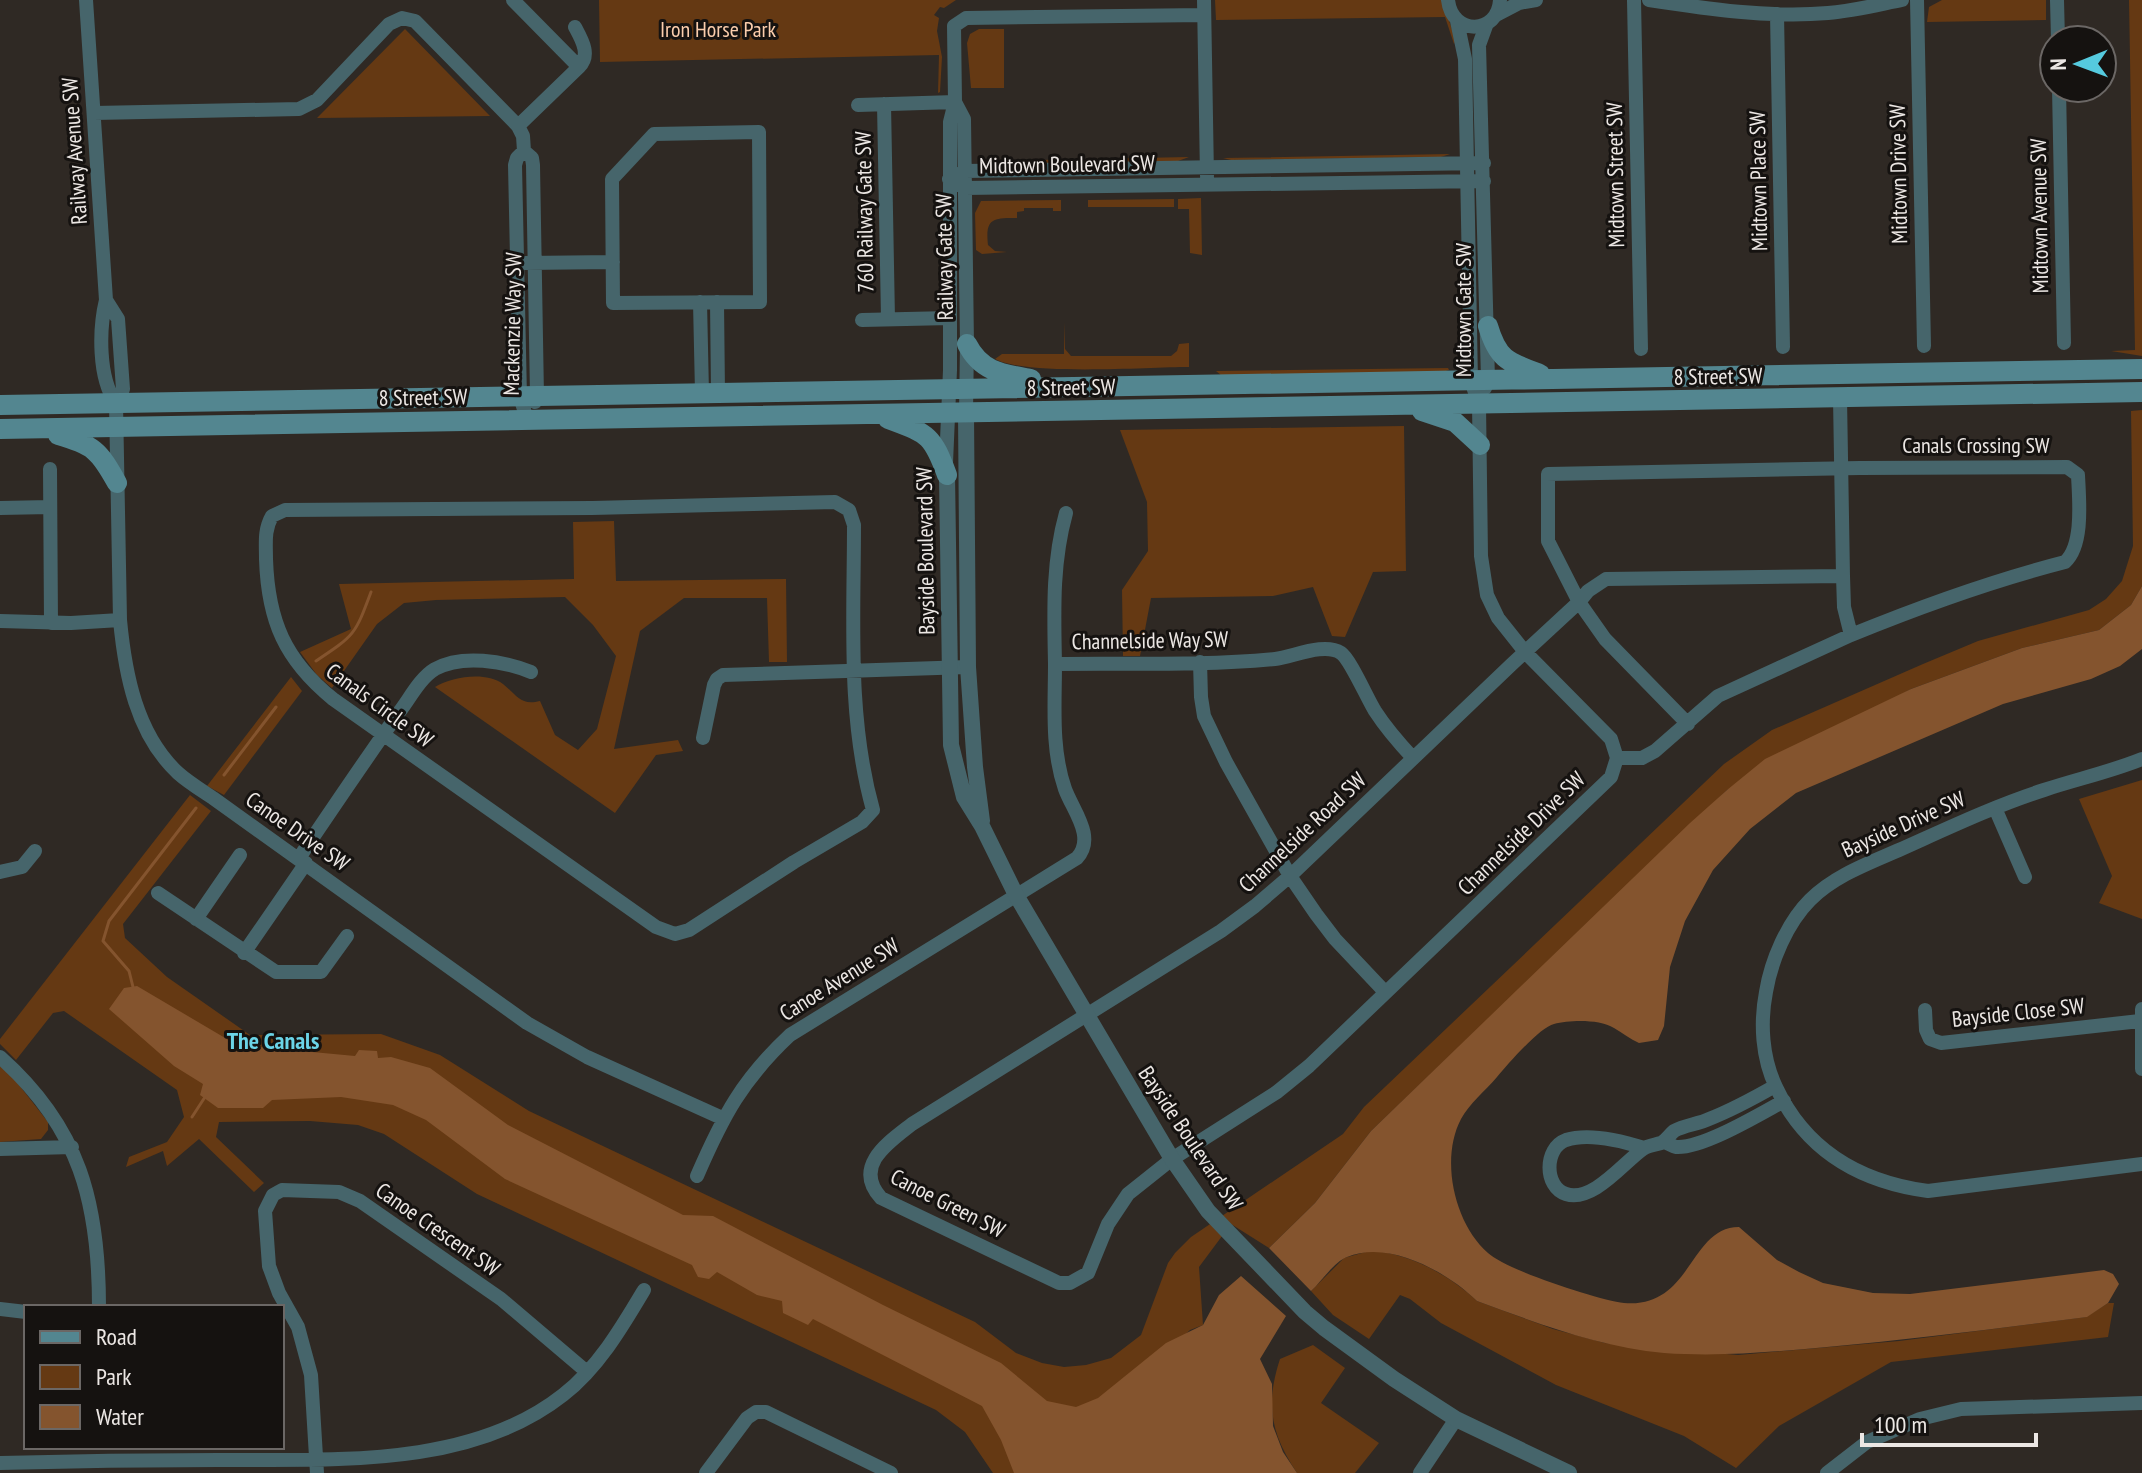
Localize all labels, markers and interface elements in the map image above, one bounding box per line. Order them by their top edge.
park label: Iron Horse Park [660,15,777,43]
north arrow [2038,24,2118,104]
text: N [2044,58,2072,71]
street label: Railway Avenue SW [55,76,93,225]
street label: Midtown Street SW [1600,102,1630,248]
street label: Midtown Drive SW [1883,104,1913,244]
street label: Midtown Place SW [1743,111,1773,251]
street label: 760 Railway Gate SW [849,131,879,293]
street label: Midtown Avenue SW [2024,138,2054,294]
street label: Midtown Boulevard SW [979,148,1155,180]
street label: Railway Gate SW [929,193,959,321]
street label: Midtown Gate SW [1449,243,1477,377]
street label: Mackenzie Way SW [497,252,527,396]
street label: 8 Street SW [1673,361,1763,391]
street label: 8 Street SW [1026,372,1116,402]
street label: 8 Street SW [378,382,468,412]
street label: Canals Crossing SW [1902,431,2050,459]
street label: Bayside Boulevard SW [910,467,940,635]
street label: Channelside Way SW [1071,625,1229,655]
street label: Canals Circle SW [321,657,439,754]
street label: Channelside Drive SW [1451,765,1591,901]
street label: Channelside Road SW [1232,766,1372,898]
street label: Bayside Drive SW [1837,784,1969,864]
street label: Canoe Drive SW [241,785,355,877]
street label: Canoe Avenue SW [774,931,904,1027]
street label: Bayside Close SW [1950,991,2086,1033]
district label: The Canals [227,1025,319,1056]
street label: Bayside Boulevard SW [1132,1061,1250,1216]
street label: Canoe Green SW [886,1162,1010,1244]
street label: Canoe Crescent SW [371,1176,506,1282]
legend [24,1305,284,1449]
text: Road [96,1321,137,1352]
text: Park [96,1361,132,1392]
scale bar [1862,1397,2036,1447]
text: Water [96,1401,144,1432]
text: 100 m [1874,1409,1927,1440]

